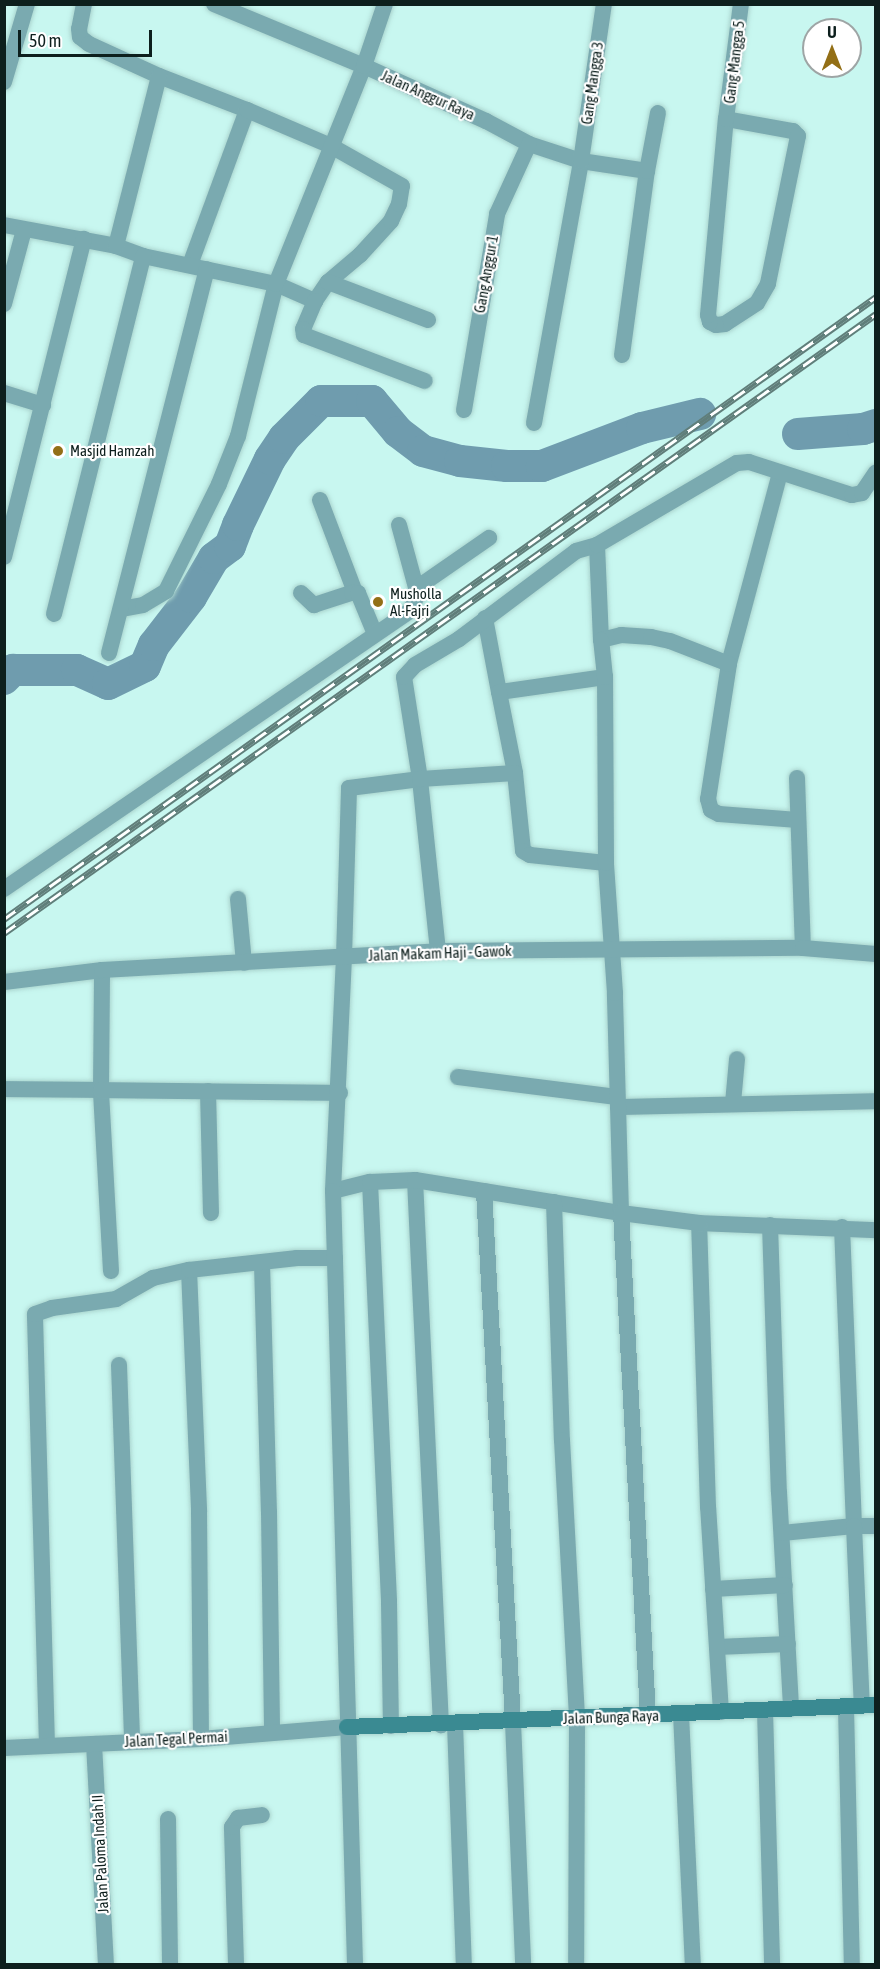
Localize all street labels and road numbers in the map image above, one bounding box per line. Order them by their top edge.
street label: Gang Mangga 5 [720,20,748,104]
street label: Gang Mangga 3 [577,40,607,126]
street label: Jalan Anggur Raya [378,66,478,124]
street label: Gang Anggur 1 [470,234,502,314]
street label: Jalan Makam Haji - Gawok [368,942,512,964]
street label: Jalan Bunga Raya [563,1706,659,1728]
street label: Jalan Tegal Permai [124,1727,228,1751]
street label: Jalan Paloma Indah II [88,1794,112,1914]

